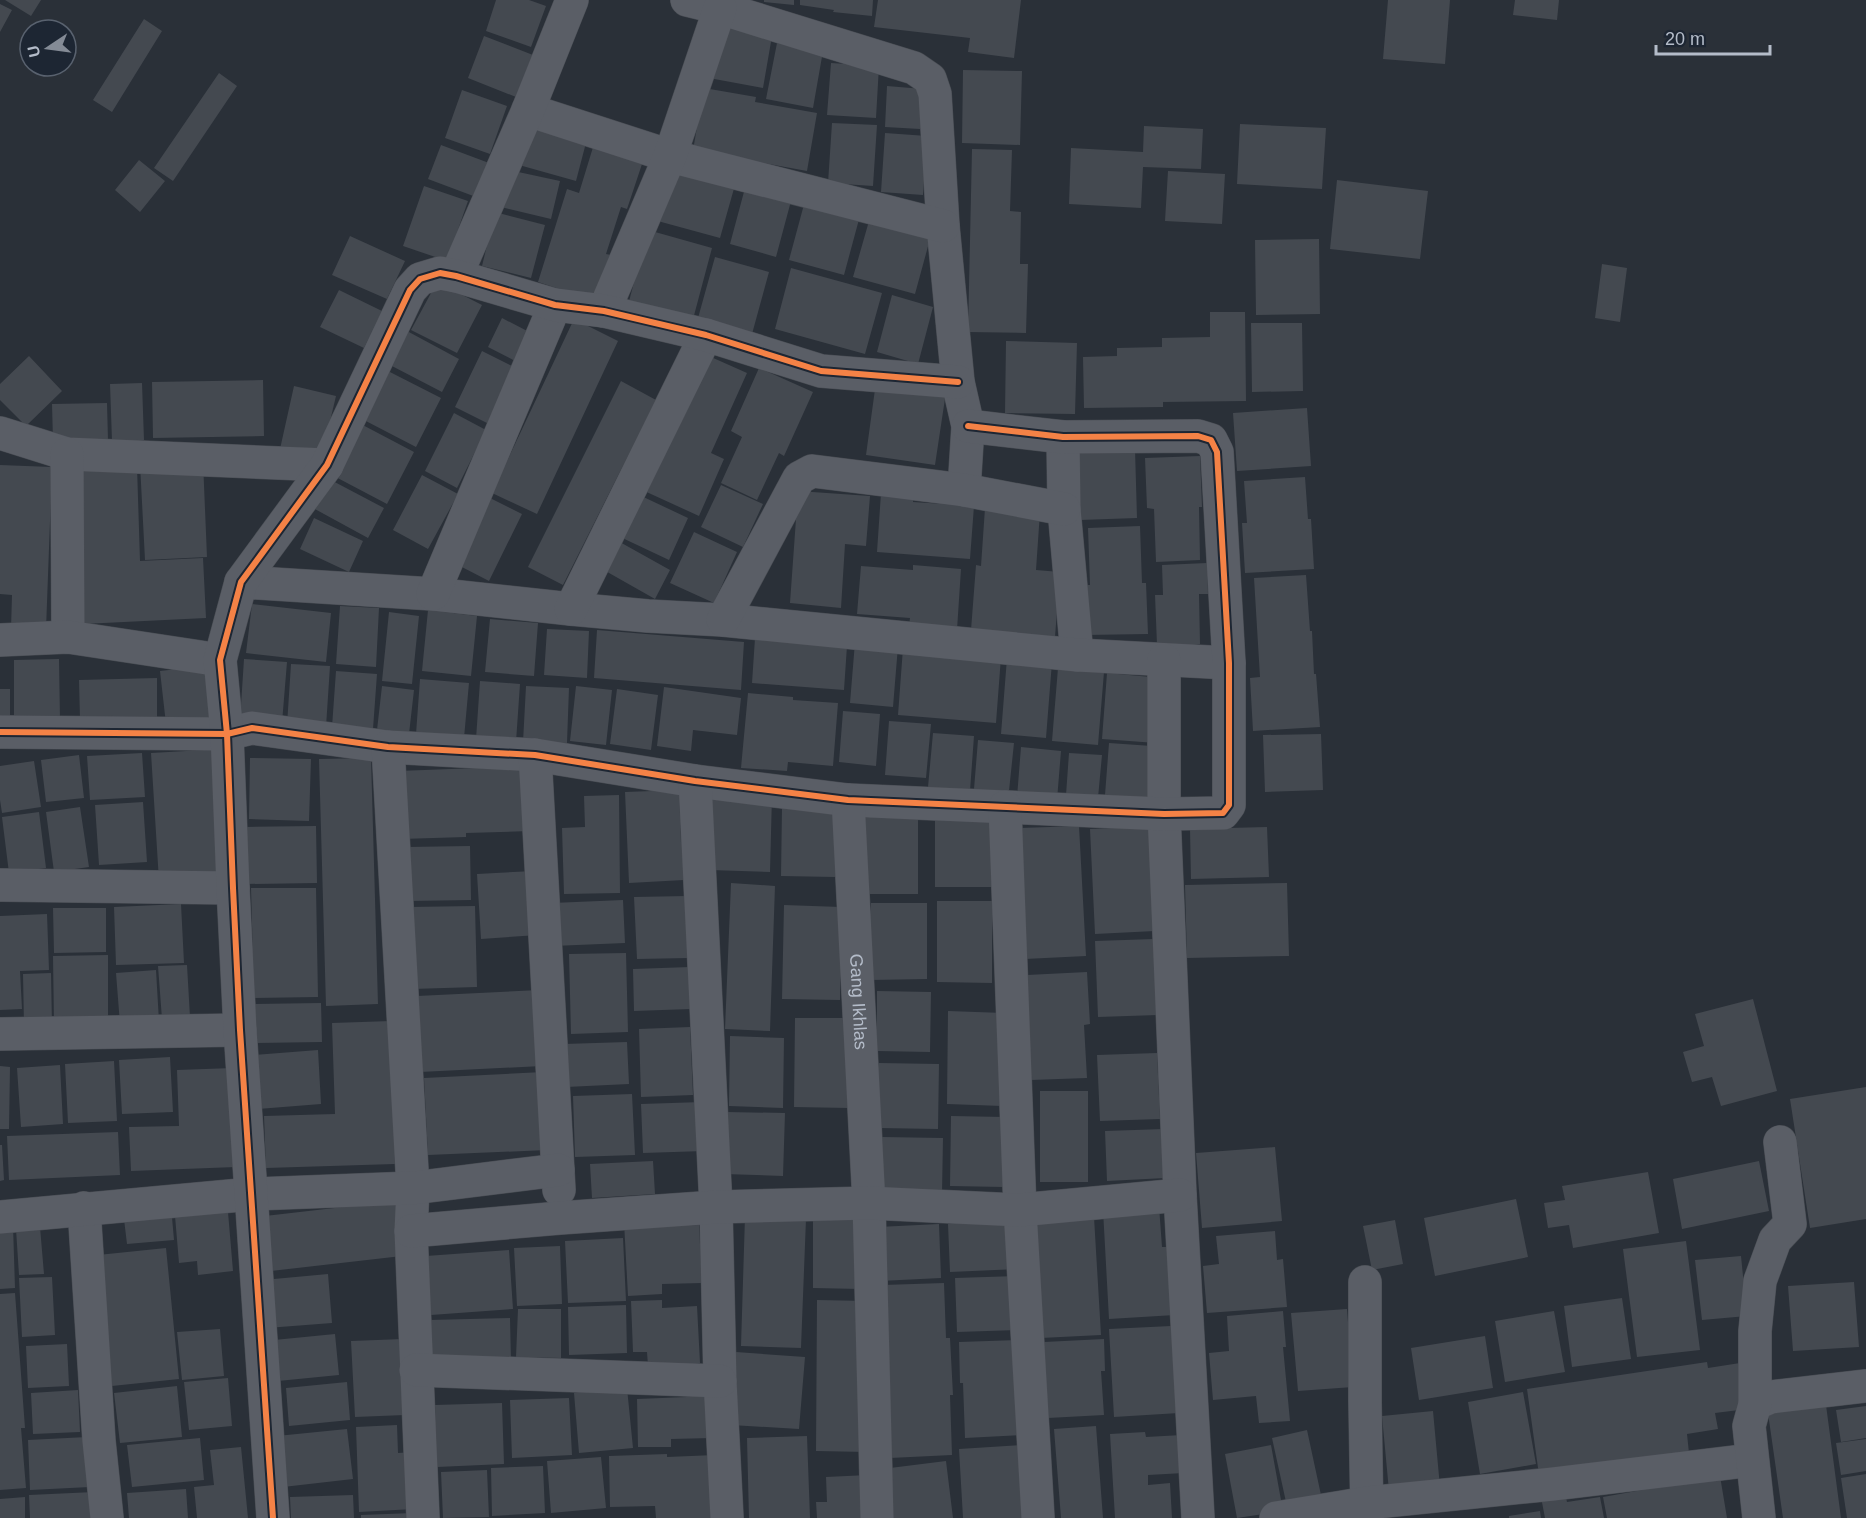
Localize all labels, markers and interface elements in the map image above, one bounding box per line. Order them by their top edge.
north arrow [18,18,78,78]
scale bar [1656,18,1770,56]
text: 20 m [1665,29,1705,49]
text: U [24,44,43,59]
street label: Gang Ikhlas [846,953,871,1050]

